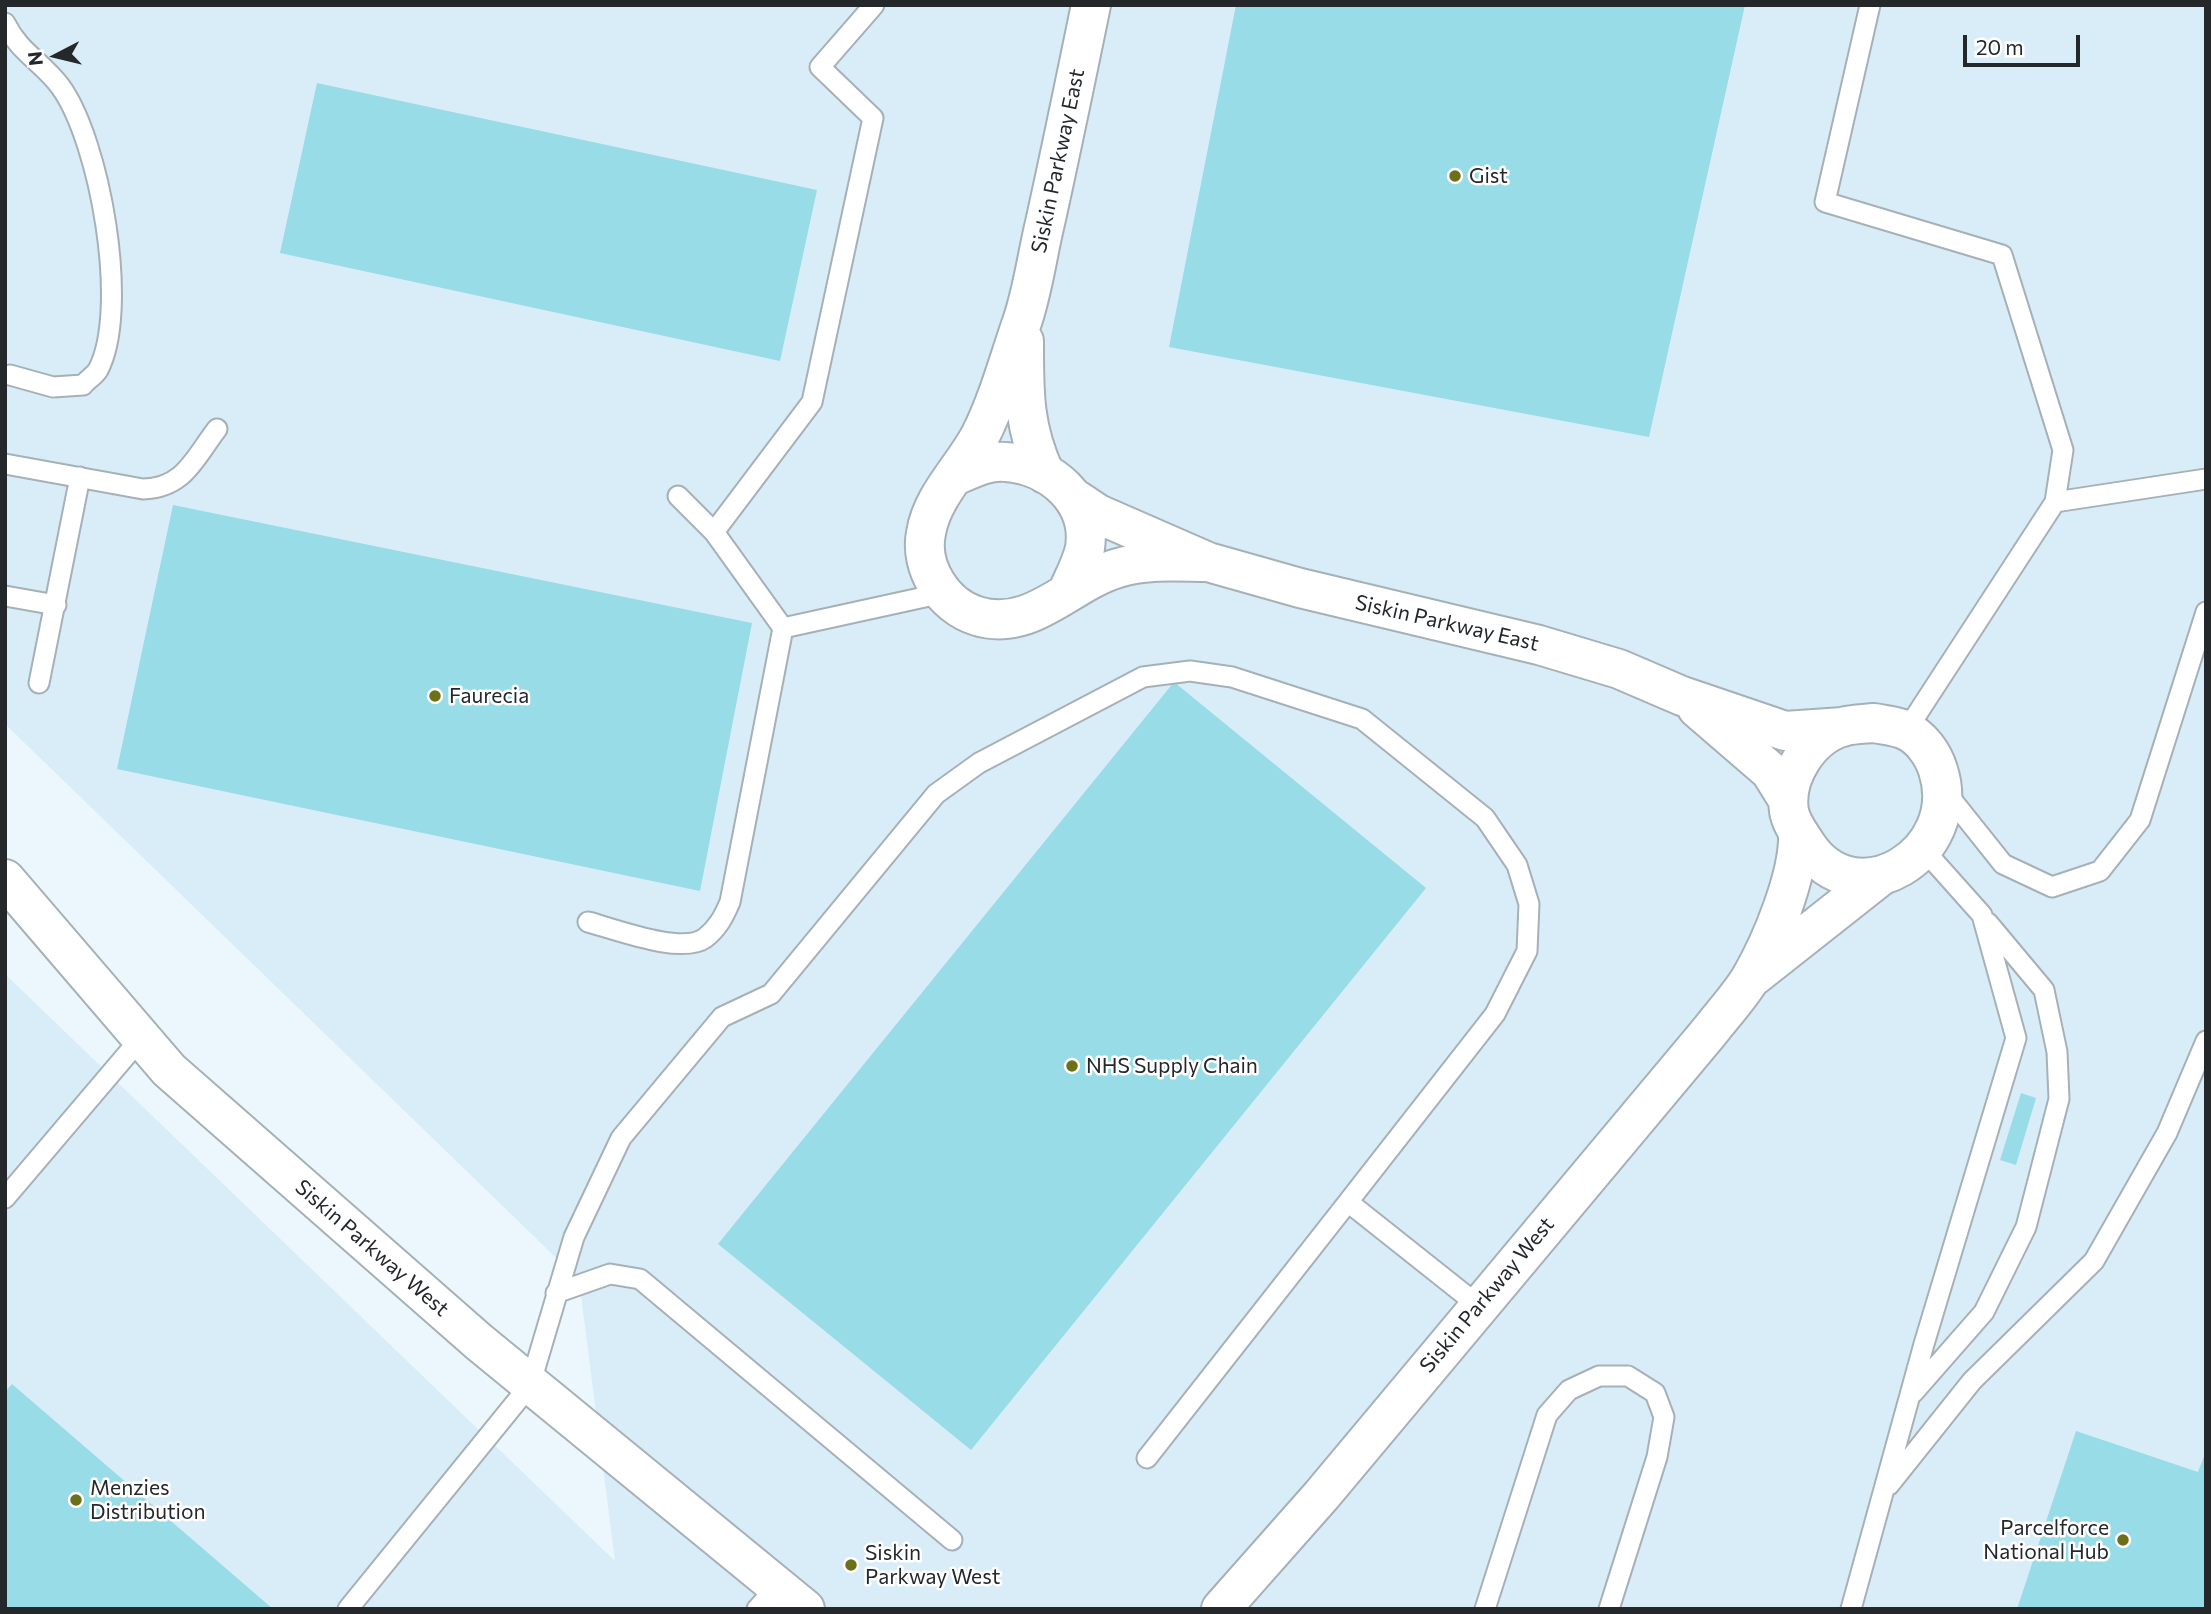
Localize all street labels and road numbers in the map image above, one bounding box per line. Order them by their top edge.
street label: Siskin Parkway East [1026,67,1090,255]
street label: Siskin Parkway East [1353,590,1541,656]
street label: Siskin Parkway West [290,1174,454,1322]
street label: Siskin Parkway West [1415,1212,1559,1378]

